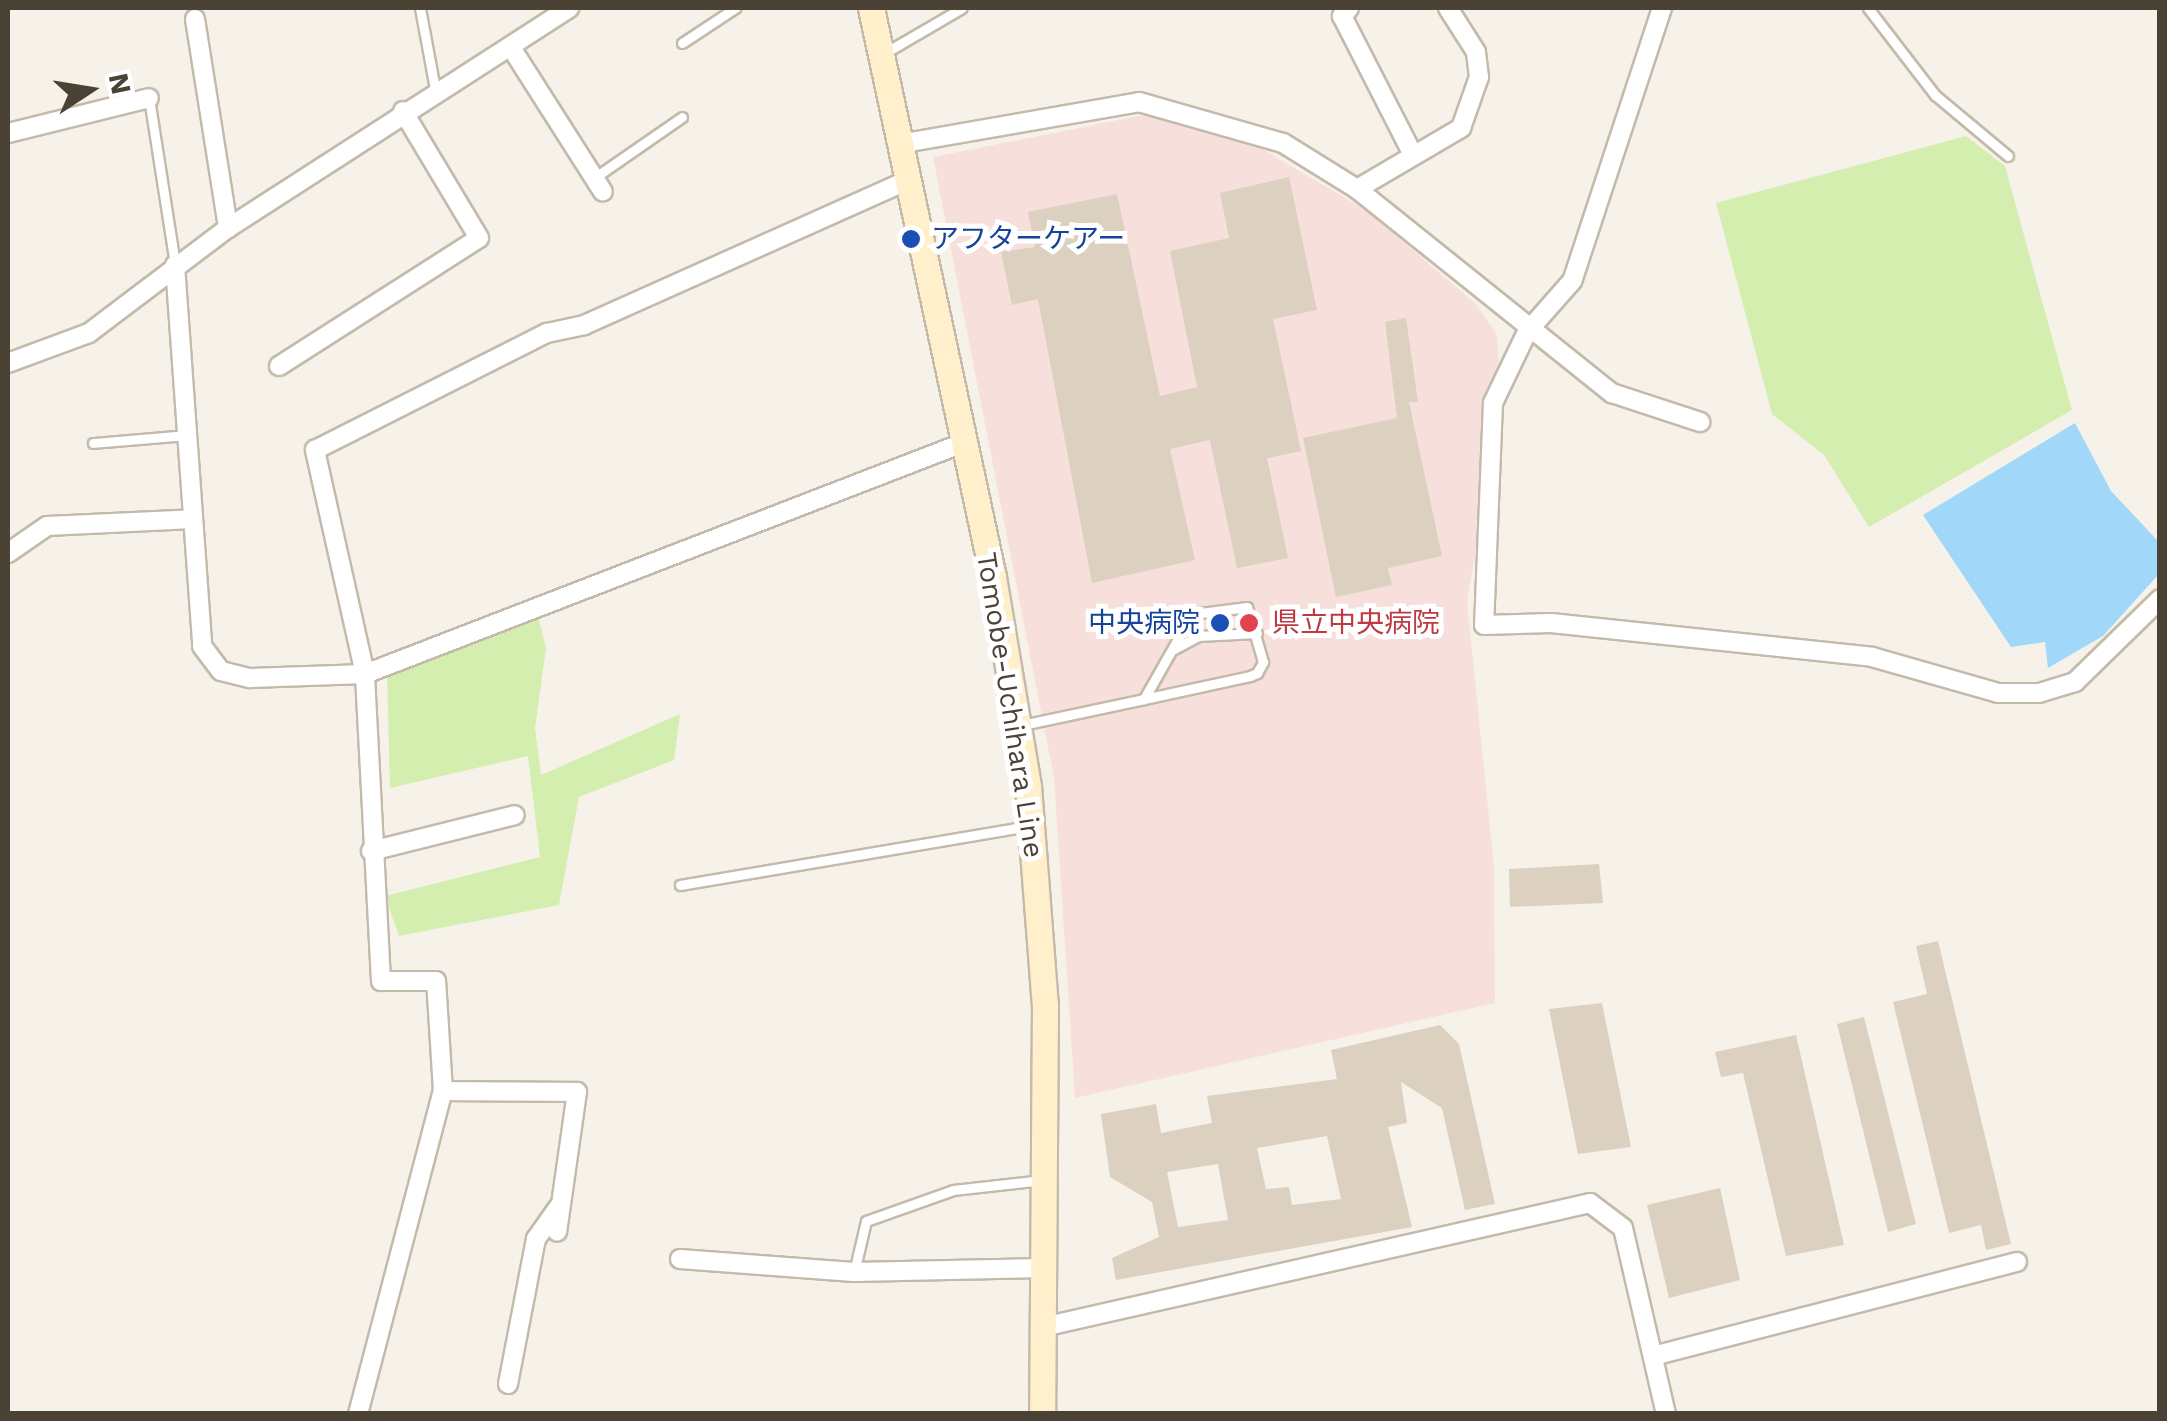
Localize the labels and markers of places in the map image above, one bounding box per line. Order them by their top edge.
place label: アフターケアー [931,222,1125,256]
marker: アフターケアー [900,228,922,250]
place label: 中央病院 [1088,606,1200,640]
place label: 県立中央病院 [1272,606,1440,640]
marker: 県立中央病院 [1236,610,1262,636]
marker: 中央病院 [1209,612,1231,634]

